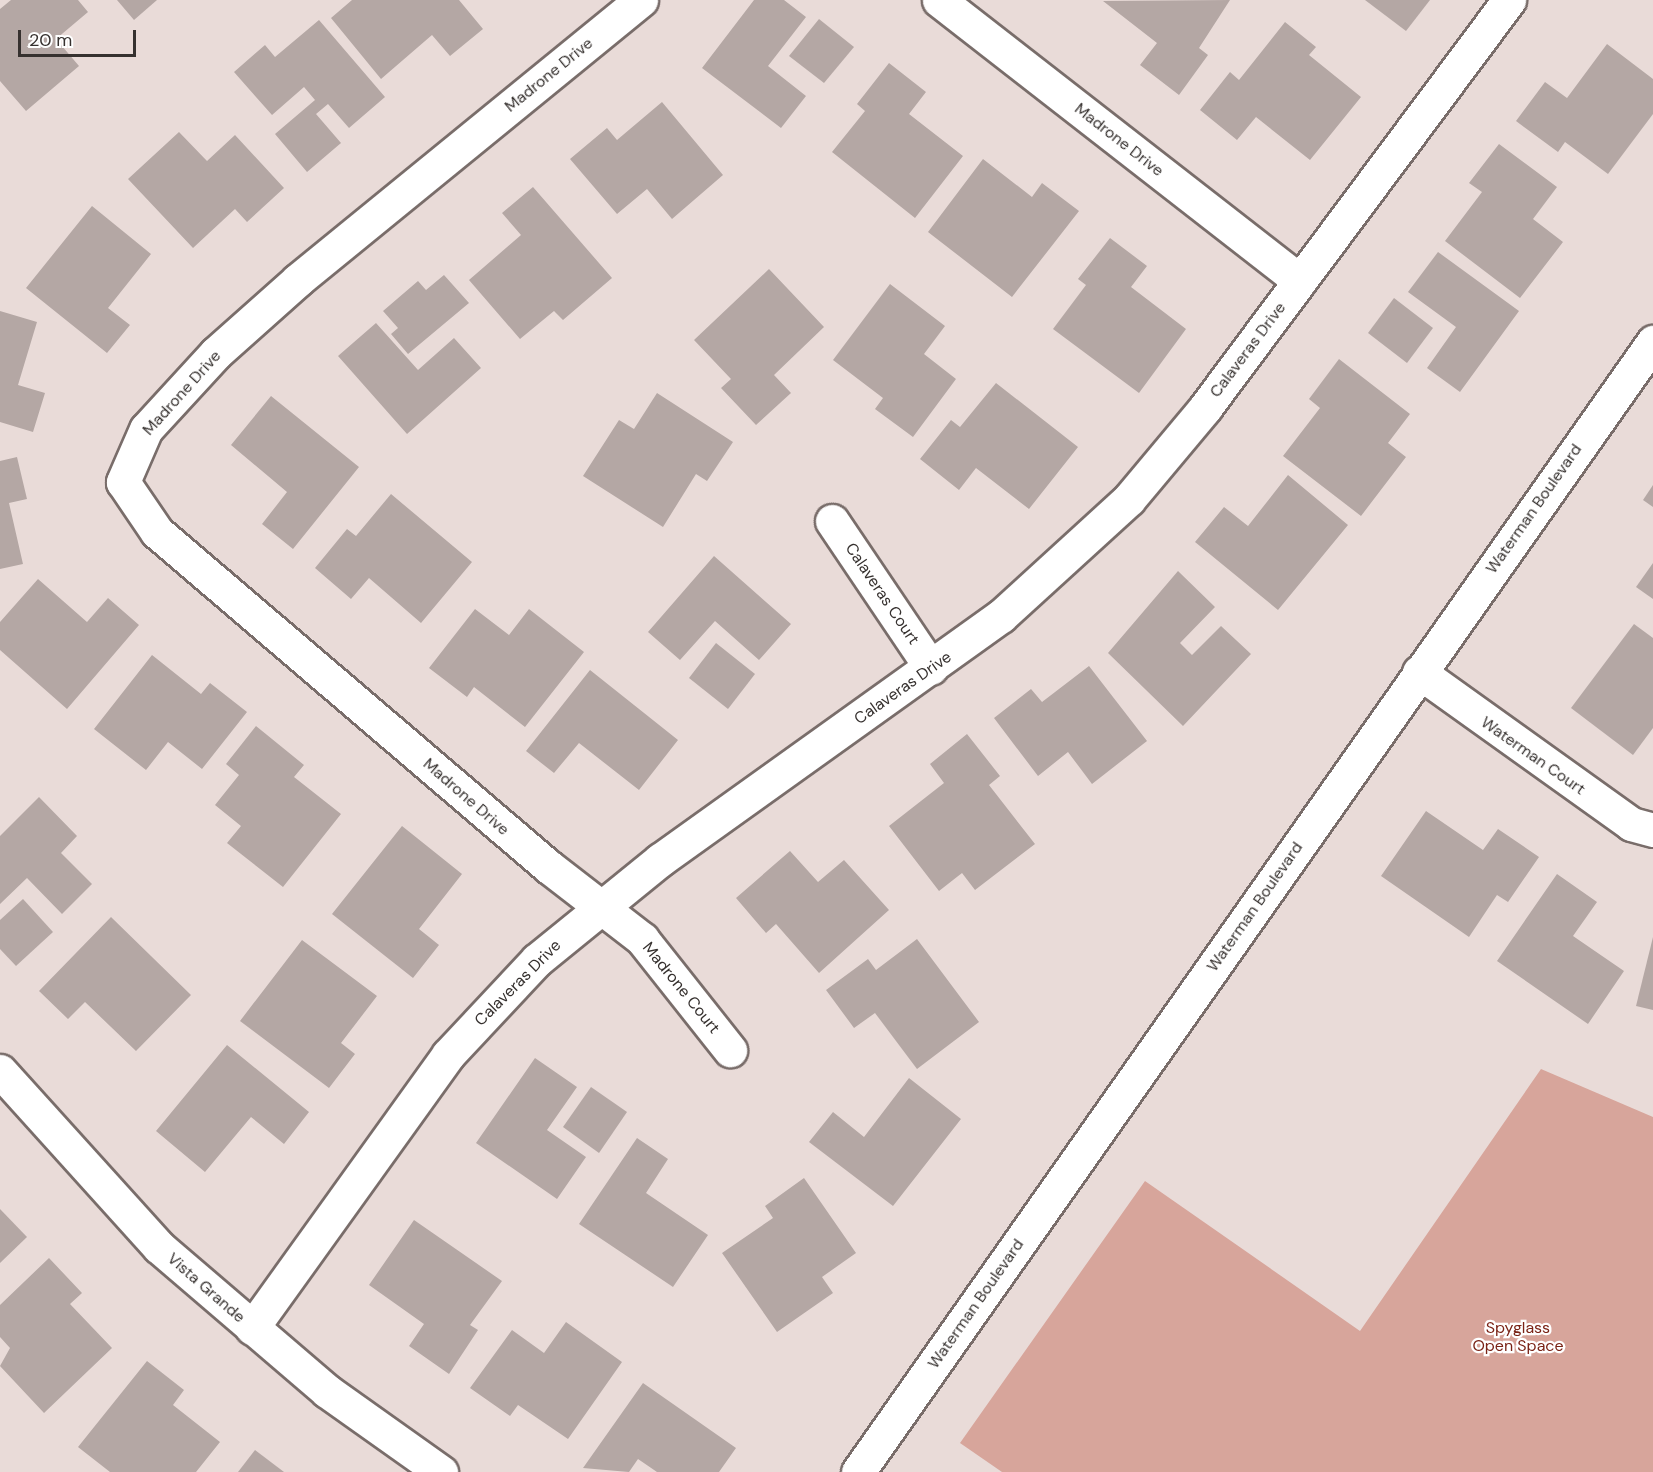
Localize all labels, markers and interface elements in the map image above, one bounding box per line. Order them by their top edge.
scale bar [21,18,140,56]
text: 20 m [29,28,72,52]
street label: Madrone Drive [501,34,597,116]
street label: Madrone Drive [1071,99,1167,181]
street label: Calaveras Drive [1206,299,1290,401]
street label: Madrone Drive [139,347,225,439]
street label: Waterman Boulevard [1482,441,1586,577]
street label: Calaveras Court [841,540,923,648]
street label: Calaveras Drive [851,647,955,729]
street label: Waterman Court [1477,713,1589,799]
street label: Madrone Drive [419,754,513,840]
street label: Waterman Boulevard [1203,839,1307,975]
street label: Calaveras Drive [471,936,565,1030]
street label: Madrone Court [638,938,724,1038]
street label: Waterman Boulevard [924,1236,1028,1372]
street label: Vista Grande [163,1249,249,1327]
park label: Spyglass Open Space [1472,1318,1564,1356]

